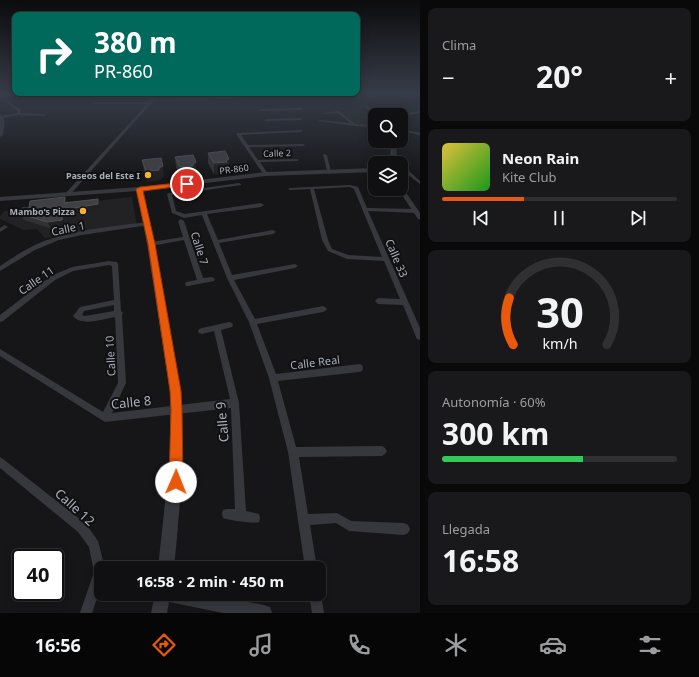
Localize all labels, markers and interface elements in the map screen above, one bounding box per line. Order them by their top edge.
text: 380 m [94,23,177,61]
icon: right [28,28,80,80]
text: Clima [442,36,476,54]
text: 20° [536,56,583,97]
text: PR-860 [94,59,153,83]
text: − [442,62,455,92]
text: + [664,62,677,92]
map controls [368,108,408,196]
button: search [368,108,408,148]
street label: Calle 2 [263,146,291,160]
text: Neon Rain [502,148,579,168]
button: layers [368,156,408,196]
street label: PR-860 [219,161,249,177]
pin [170,167,204,201]
text: Kite Club [502,168,556,186]
place label: Paseos del Este I [66,169,140,182]
marker: Paseos del Este I [143,170,153,180]
icon: arrive [176,173,198,195]
place label: Mambo's Pizza [10,205,75,218]
marker: Mambo's Pizza [78,206,88,216]
icon: previous [470,207,492,229]
icon: pause [548,207,570,229]
icon: next [627,207,649,229]
street label: Calle 1 [50,217,86,239]
street label: Calle 7 [188,229,212,267]
street label: Calle 33 [382,236,412,280]
street label: Calle 11 [15,262,57,298]
text: 30 [536,283,583,339]
text: km/h [542,333,577,352]
street label: Calle 10 [101,335,119,377]
street label: Calle Real [289,352,341,372]
street label: Calle 8 [110,391,152,413]
text: Autonomía · 60% [442,393,546,411]
street label: Calle 9 [211,401,233,443]
text: 300 km [442,413,549,454]
position arrow [155,461,197,503]
street label: Calle 12 [51,484,99,530]
text: Llegada [442,520,490,538]
text: 16:58 [442,540,519,581]
speed limit sign: 40 [12,549,64,601]
text: 16:58 · 2 min · 450 m [136,571,284,591]
icon: directions [150,631,178,659]
icon: music [247,631,275,659]
icon: phone [345,631,373,659]
icon: climate [442,631,470,659]
icon: car [539,631,567,659]
icon: filters [636,631,664,659]
text: 16:56 [35,633,81,657]

